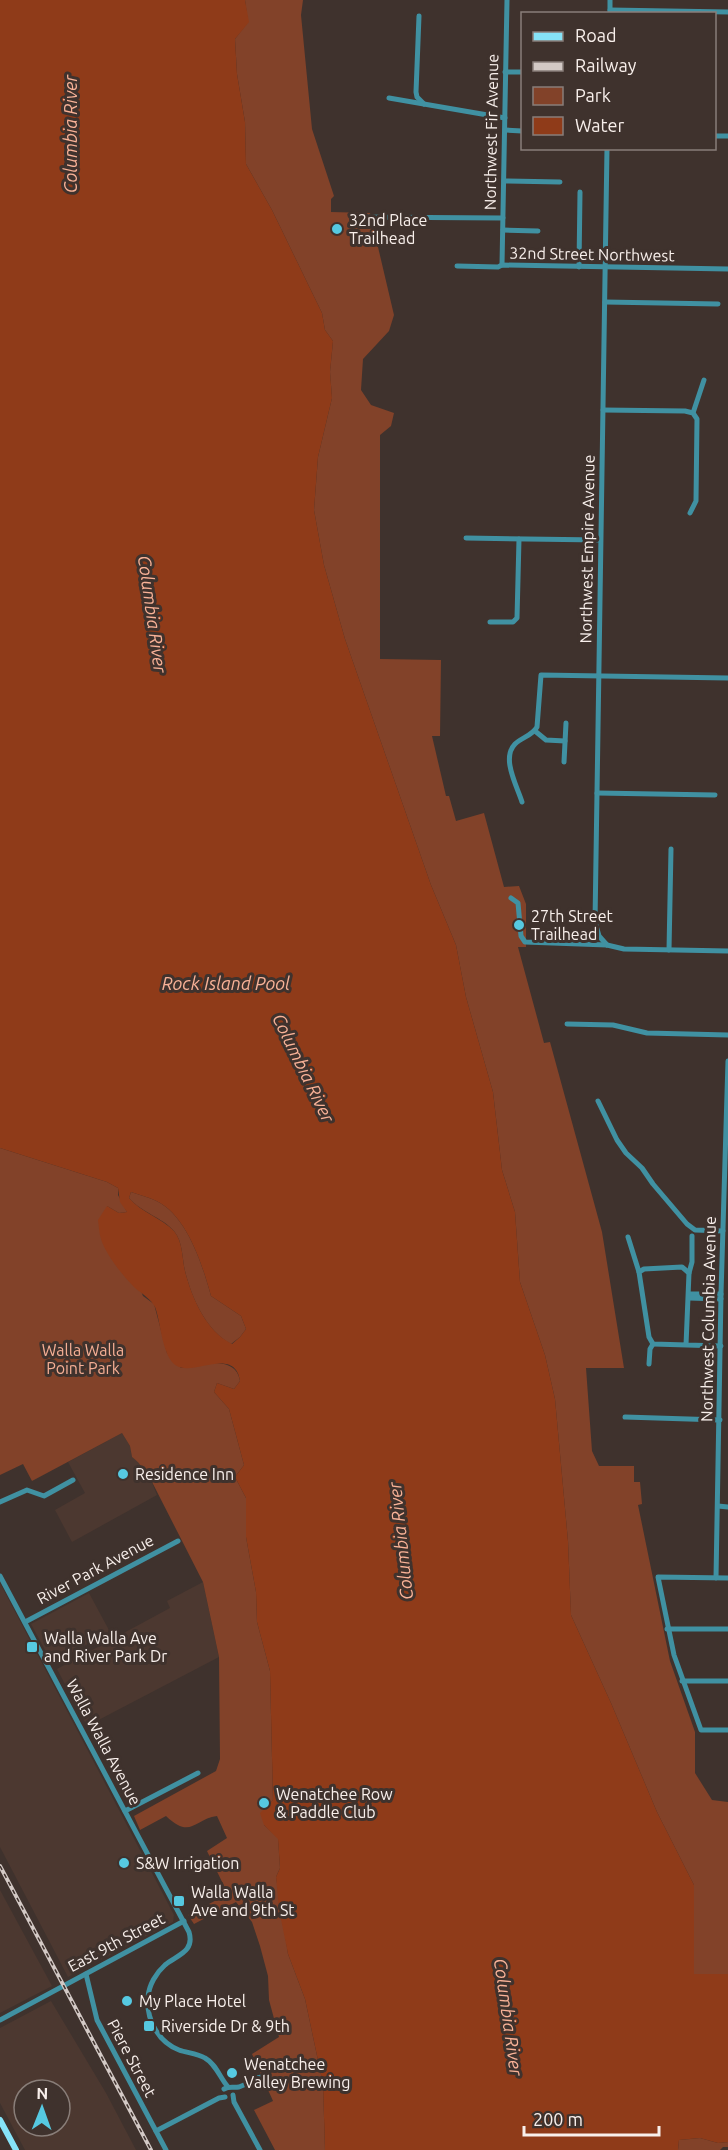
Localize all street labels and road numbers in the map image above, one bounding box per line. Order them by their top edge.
street label: Northwest Fir Avenue [481,54,501,210]
street label: 32nd Street Northwest [509,244,675,264]
street label: Northwest Empire Avenue [576,454,598,644]
street label: Northwest Columbia Avenue [697,1216,719,1422]
street label: River Park Avenue [34,1531,156,1607]
street label: Walla Walla Avenue [63,1676,145,1808]
street label: East 9th Street [65,1909,168,1975]
street label: Piere Street [104,2016,160,2101]

